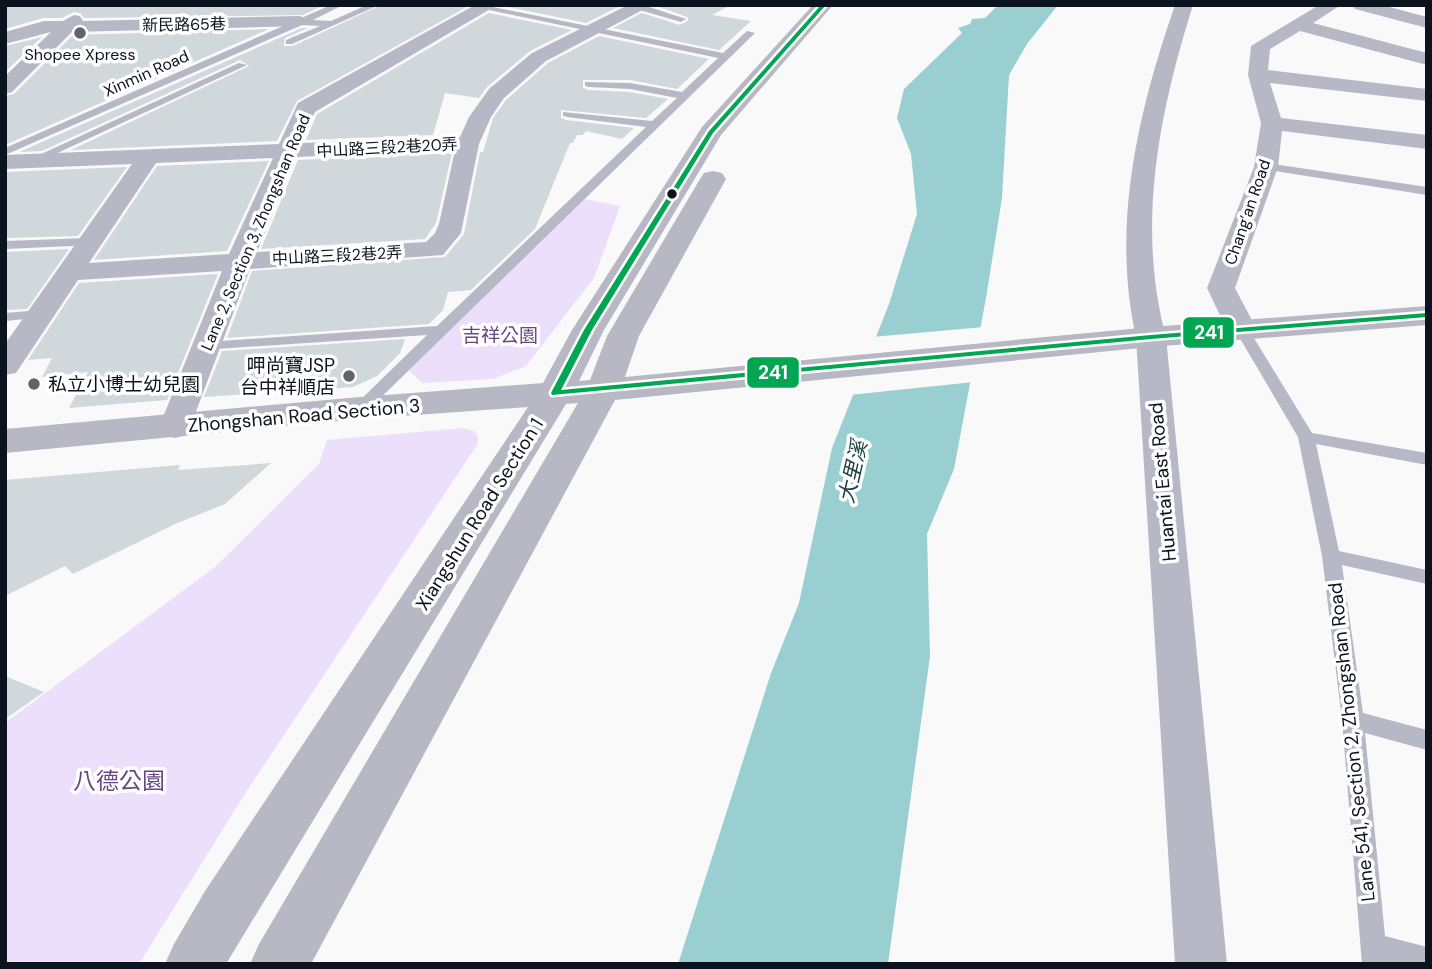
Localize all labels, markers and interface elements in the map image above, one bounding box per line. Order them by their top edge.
street label: 新民路65巷 [142,13,226,36]
marker: Shopee Xpress [72,25,88,41]
place label: Shopee Xpress [25,44,135,65]
street label: Xinmin Road [100,45,192,102]
street label: Lane 2, Section 3, Zhongshan Road [196,111,315,354]
street label: 中山路三段2巷20弄 [316,133,458,162]
street label: Chang’an Road [1220,157,1275,268]
unlabelled marker [665,187,679,201]
street label: 中山路三段2巷2弄 [271,242,403,269]
line badge: 241 [1182,316,1235,349]
text: 241 [1194,320,1224,345]
park label: 吉祥公園 [462,323,538,348]
place label: 呷尚寶JSP 台中祥順店 [240,353,335,400]
line badge: 241 [746,356,800,389]
text: 241 [758,360,788,385]
marker: 呷尚寶JSP 台中祥順店 [341,368,357,384]
place label: 私立小博士幼兒園 [48,372,200,397]
marker: 私立小博士幼兒園 [26,376,42,392]
street label: Zhongshan Road Section 3 [187,393,421,438]
street label: Huantai East Road [1143,401,1182,562]
street label: Xiangshun Road Section 1 [410,413,549,615]
water label: 大里溪 [832,435,874,506]
street label: Lane 541, Section 2, Zhongshan Road [1322,581,1381,903]
park label: 八德公園 [73,766,165,796]

